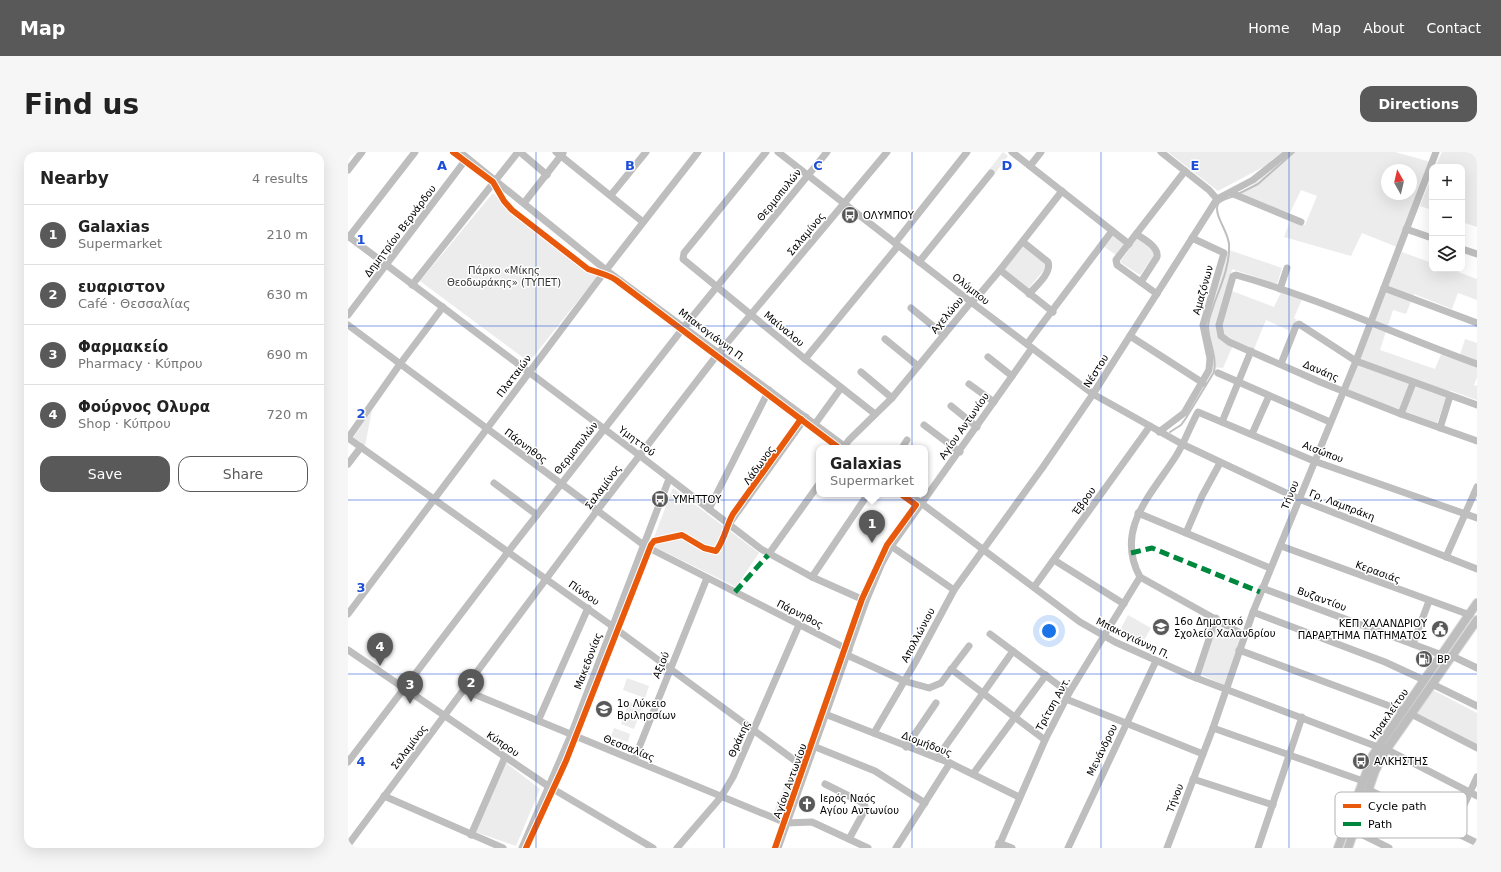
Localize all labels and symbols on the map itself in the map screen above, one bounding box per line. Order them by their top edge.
text: A [437,158,447,173]
text: B [625,158,635,173]
text: C [813,158,823,173]
text: D [1002,158,1013,173]
text: E [1191,158,1199,173]
north arrow [1381,164,1417,200]
street label: Θερμοπυλών [755,166,804,223]
street label: Δημητρίου Βερνάρδου [362,183,438,279]
bus stop icon: ΟΛΥΜΠΟΥ [840,205,860,225]
street label: Σαλαμίνος [785,210,827,258]
place label: ΟΛΥΜΠΟΥ [863,210,915,221]
text: 1 [356,232,366,247]
street label: Αμαζόνων [1191,264,1215,316]
park label: Πάρκο «Μίκης Θεοδωράκης» (ΤΥΠΕΤ) [447,265,561,288]
street label: Ολύμπου [950,271,992,307]
street label: Αχελώου [929,294,966,335]
street label: Μπακογιάννη Π. [677,306,747,364]
street label: Μαίναλου [762,309,806,349]
street label: Πλαταιών [495,352,534,399]
street label: Νέστου [1081,352,1111,390]
street label: Δανάης [1301,359,1341,383]
street label: Αγίου Αντωνίου [937,390,991,461]
text: 2 [356,406,366,421]
street label: Θερμοπυλών [552,419,600,477]
street label: Υμηττού [616,423,658,458]
street label: Πάρνηθος [503,426,549,466]
street label: Αισώπου [1301,439,1345,465]
street label: Λάδωνος [741,443,777,487]
street label: Σαλαμίνος [583,463,623,511]
street label: Τήνου [1279,479,1301,512]
street label: Έβρου [1070,485,1098,518]
street label: Γρ, Λαμπράκη [1308,487,1376,523]
bus stop icon: ΥΜΗΤΤΟΥ [650,489,670,509]
place label: ΥΜΗΤΤΟΥ [672,494,722,505]
pin: 1 [859,510,885,543]
street label: Κερασιάς [1354,559,1402,585]
street label: Πίνδου [567,579,601,608]
text: 3 [356,580,366,595]
street label: Βυζαντίου [1296,585,1348,613]
street label: Πάρνηθος [775,598,825,630]
street label: Απολλώνιου [899,606,937,664]
street label: Μπακογιάννη Π. [1094,615,1172,661]
place label: 16ο Δημοτικό Σχολείο Χαλανδρίου [1174,616,1276,639]
school or university icon: 16ο Δημοτικό Σχολείο Χαλανδρίου [1151,617,1171,637]
place label: ΚΕΠ ΧΑΛΑΝΔΡΙΟΥ ΠΑΡΑΡΤΗΜΑ ΠΑΤΗΜΑΤΟΣ [1298,618,1428,641]
public building icon: ΚΕΠ ΧΑΛΑΝΔΡΙΟΥ ΠΑΡΑΡΤΗΜΑ ΠΑΤΗΜΑΤΟΣ [1430,619,1450,639]
your location [1039,621,1059,641]
street label: Μακεδονίας [572,631,604,691]
pin: 4 [367,633,393,666]
fuel station icon: BP [1414,649,1434,669]
street label: Αξιού [651,650,671,680]
place label: BP [1437,654,1450,665]
pin: 2 [458,669,484,702]
pin: 3 [397,671,423,704]
street label: Τρίτση Αντ. [1033,675,1072,733]
street label: Ηρακλείτου [1368,687,1411,741]
place label: 1o Λύκειο Βριλησσίων [617,698,676,721]
school or university icon: 1o Λύκειο Βριλησσίων [594,699,614,719]
street label: Θράκης [726,719,752,759]
street label: Μενάνδρου [1085,722,1119,778]
street label: Σαλαμίνος [389,723,429,771]
street label: Κύπρου [485,729,521,759]
street label: Διομήδους [900,729,954,759]
street label: Θεσσαλίας [602,733,656,763]
street label: Αγίου Αντωνίου [771,742,809,820]
bus stop icon: ΑΛΚΗΣΤΗΣ [1351,751,1371,771]
text: 4 [356,754,366,769]
place label: ΑΛΚΗΣΤΗΣ [1374,756,1428,767]
street label: Τήνου [1164,782,1186,815]
legend [1335,792,1467,838]
place label: Ιερός Ναός Αγίου Αντωνίου [820,793,899,816]
church icon: Ιερός Ναός Αγίου Αντωνίου [797,794,817,814]
text: Cycle path [1368,800,1427,813]
text: Path [1368,818,1392,831]

